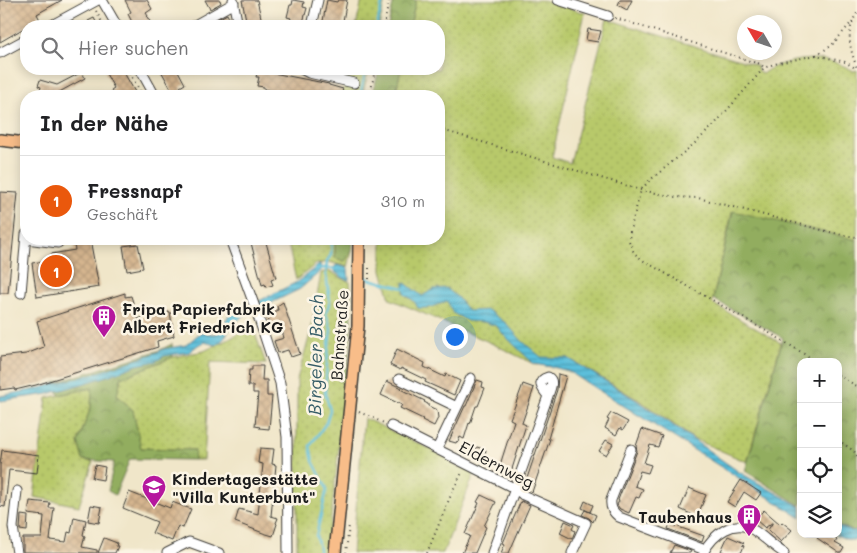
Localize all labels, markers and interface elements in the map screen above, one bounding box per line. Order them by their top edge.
north arrow [737,15,782,60]
search box [20,20,445,75]
icon: search [38,34,66,62]
text: Hier suchen [78,35,189,60]
text: In der Nähe [40,109,168,136]
text: Fressnapf [87,178,182,203]
text: 1 [52,190,60,211]
text: 310 m [381,190,425,211]
text: Geschäft [87,203,158,224]
pin: 1 [40,252,72,290]
street label: Bahnstraße [325,289,353,381]
water label: Birgeler Bach [302,294,328,416]
place label: Fripa Papierfabrik Albert Friedrich KG [122,298,283,337]
building icon: Fripa Papierfabrik Albert Friedrich KG [91,304,117,338]
your location [442,324,468,350]
map controls [797,358,842,538]
button: + [797,358,842,403]
button: − [797,403,842,448]
street label: Eldernweg [456,436,538,492]
button: locate [797,448,842,493]
place label: Kindertagesstätte "Villa Kunterbunt" [172,468,318,507]
school or university icon: Kindertagesstätte "Villa Kunterbunt" [141,474,167,508]
button: layers [797,493,842,538]
building icon: Taubenhaus [736,503,762,537]
place label: Taubenhaus [638,506,732,527]

